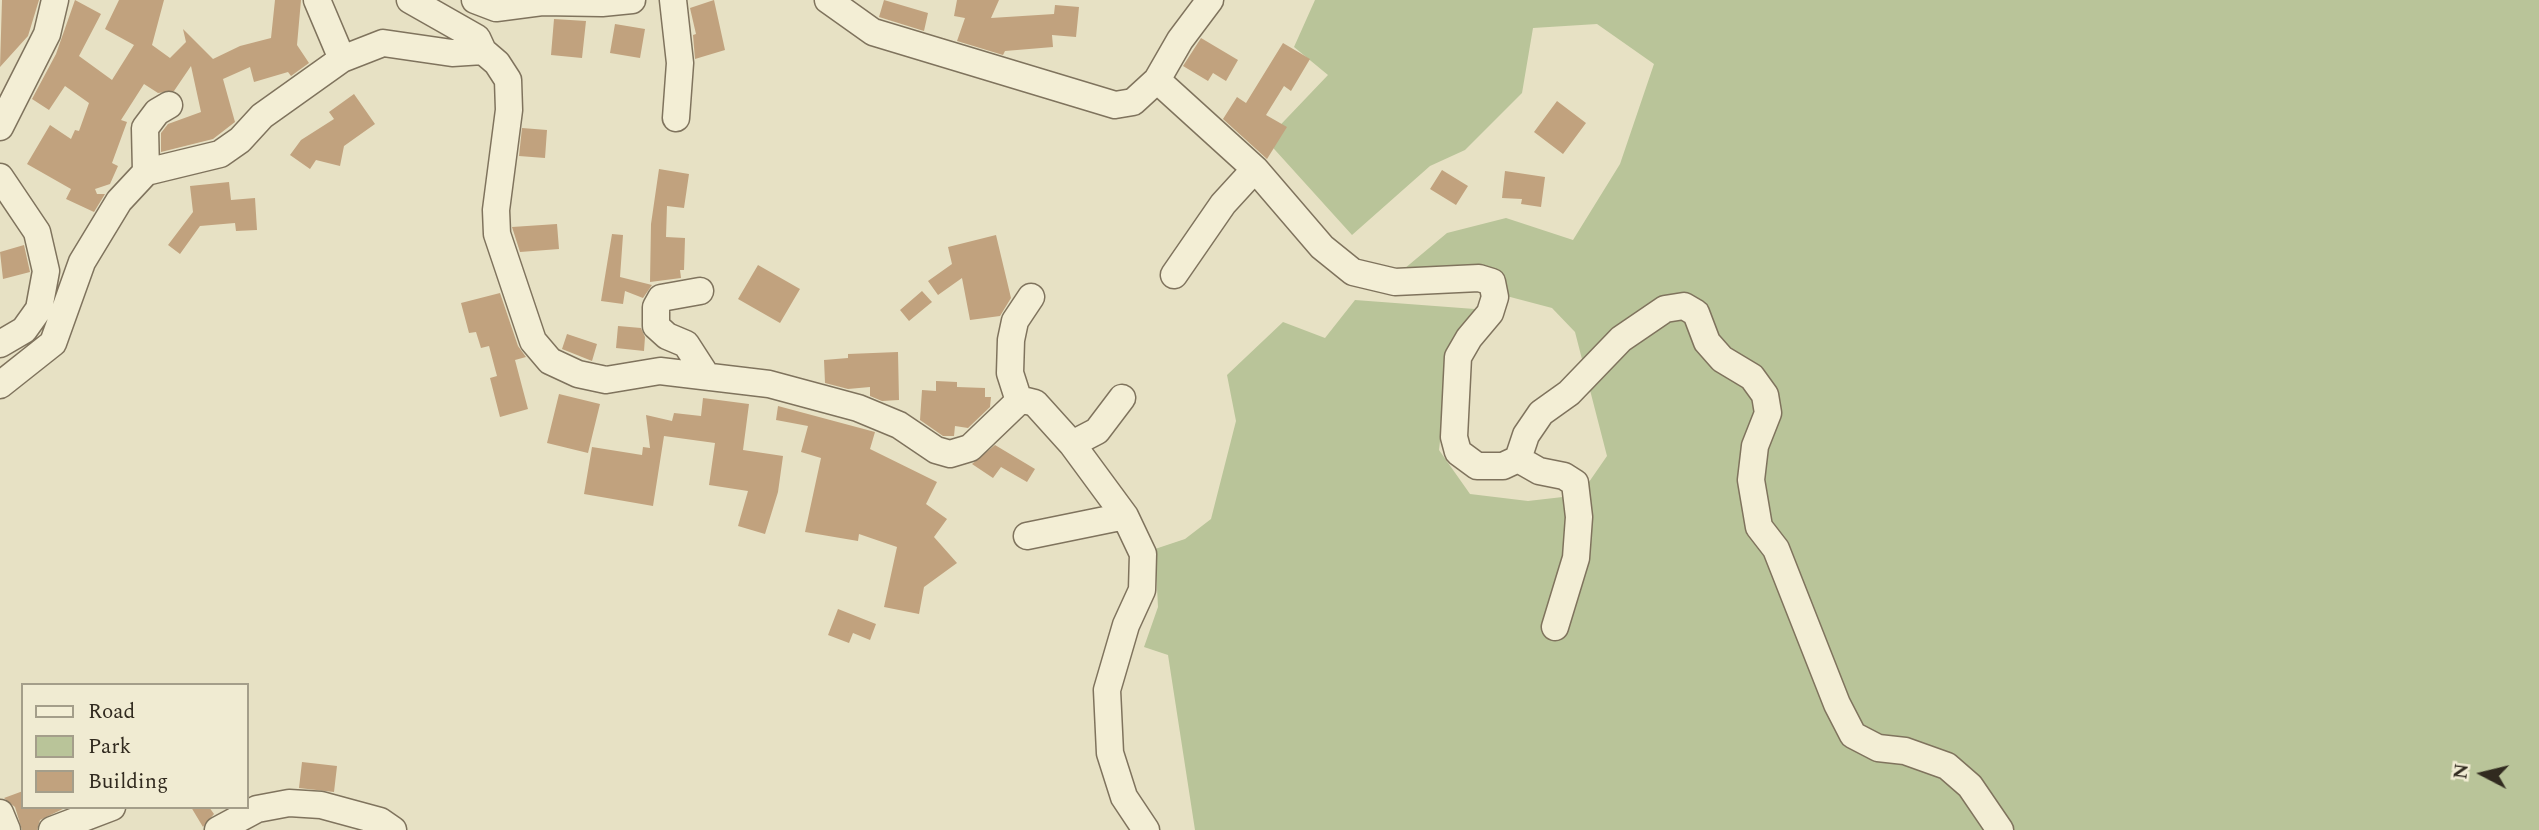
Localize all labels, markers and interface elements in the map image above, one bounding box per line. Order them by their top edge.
legend [21,683,248,809]
text: Road [88,696,135,728]
text: Park [88,731,131,763]
north arrow [2448,739,2518,809]
text: N [2446,762,2477,781]
text: Building [88,766,168,798]

